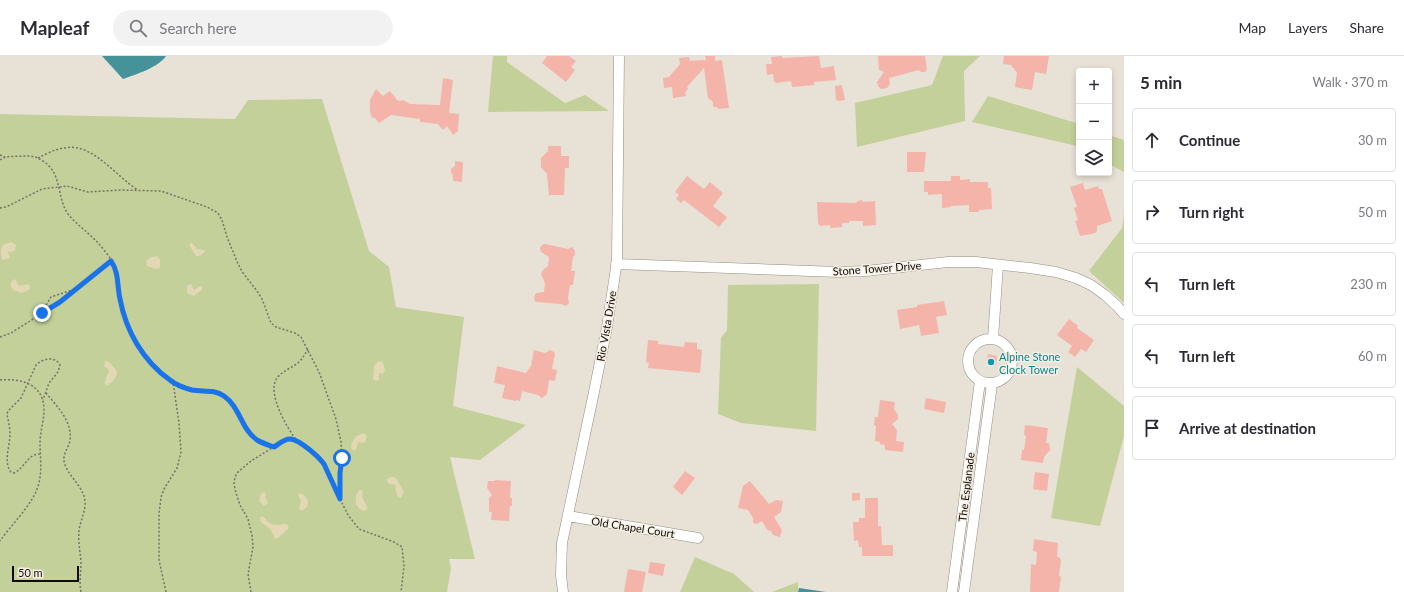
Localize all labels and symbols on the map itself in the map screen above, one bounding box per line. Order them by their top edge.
street label: Stone Tower Drive [832,258,922,278]
street label: Rio Vista Drive [593,290,619,362]
route end [33,304,51,322]
place label: Alpine Stone Clock Tower [999,350,1061,376]
marker: Alpine Stone Clock Tower [986,357,996,367]
route start [333,449,351,467]
street label: The Esplanade [955,451,977,523]
street label: Old Chapel Court [590,514,676,540]
scale bar [12,564,79,583]

